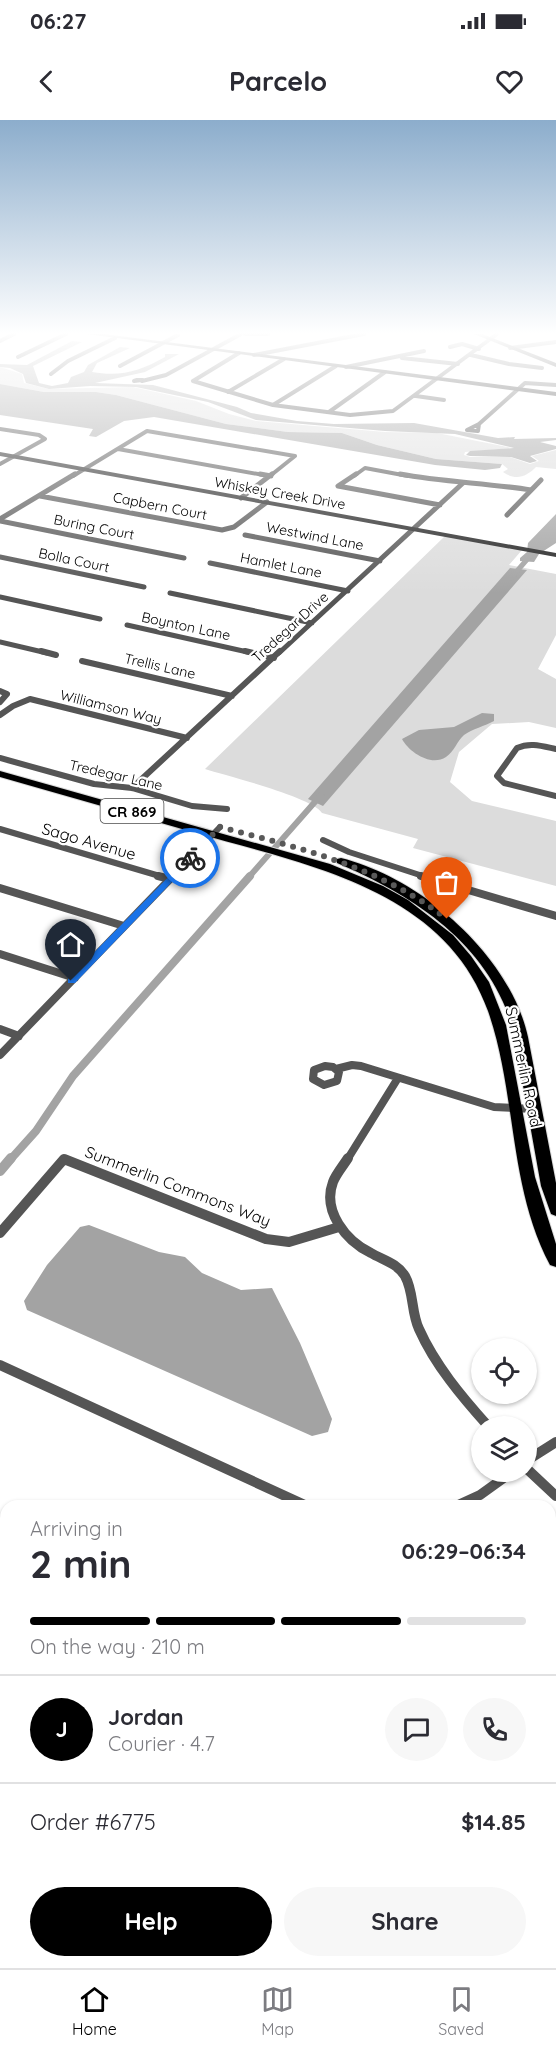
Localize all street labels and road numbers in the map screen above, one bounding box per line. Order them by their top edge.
street label: Whiskey Creek Drive [213,473,347,513]
street label: Capbern Court [111,488,209,524]
street label: Buring Court [52,510,136,544]
street label: Westwind Lane [265,518,365,554]
street label: Bolla Court [37,544,111,576]
street label: Hamlet Lane [239,548,323,582]
street label: Tredegar Drive [248,588,332,666]
street label: Boynton Lane [140,608,232,644]
street label: Trellis Lane [123,649,197,683]
street label: Williamson Way [58,686,164,728]
street label: Tredegar Lane [68,756,165,794]
road number: CR 869 [100,799,164,823]
street label: Sago Avenue [40,818,138,864]
street label: Summerlin Road [501,1005,547,1129]
street label: Summerlin Commons Way [82,1141,274,1231]

